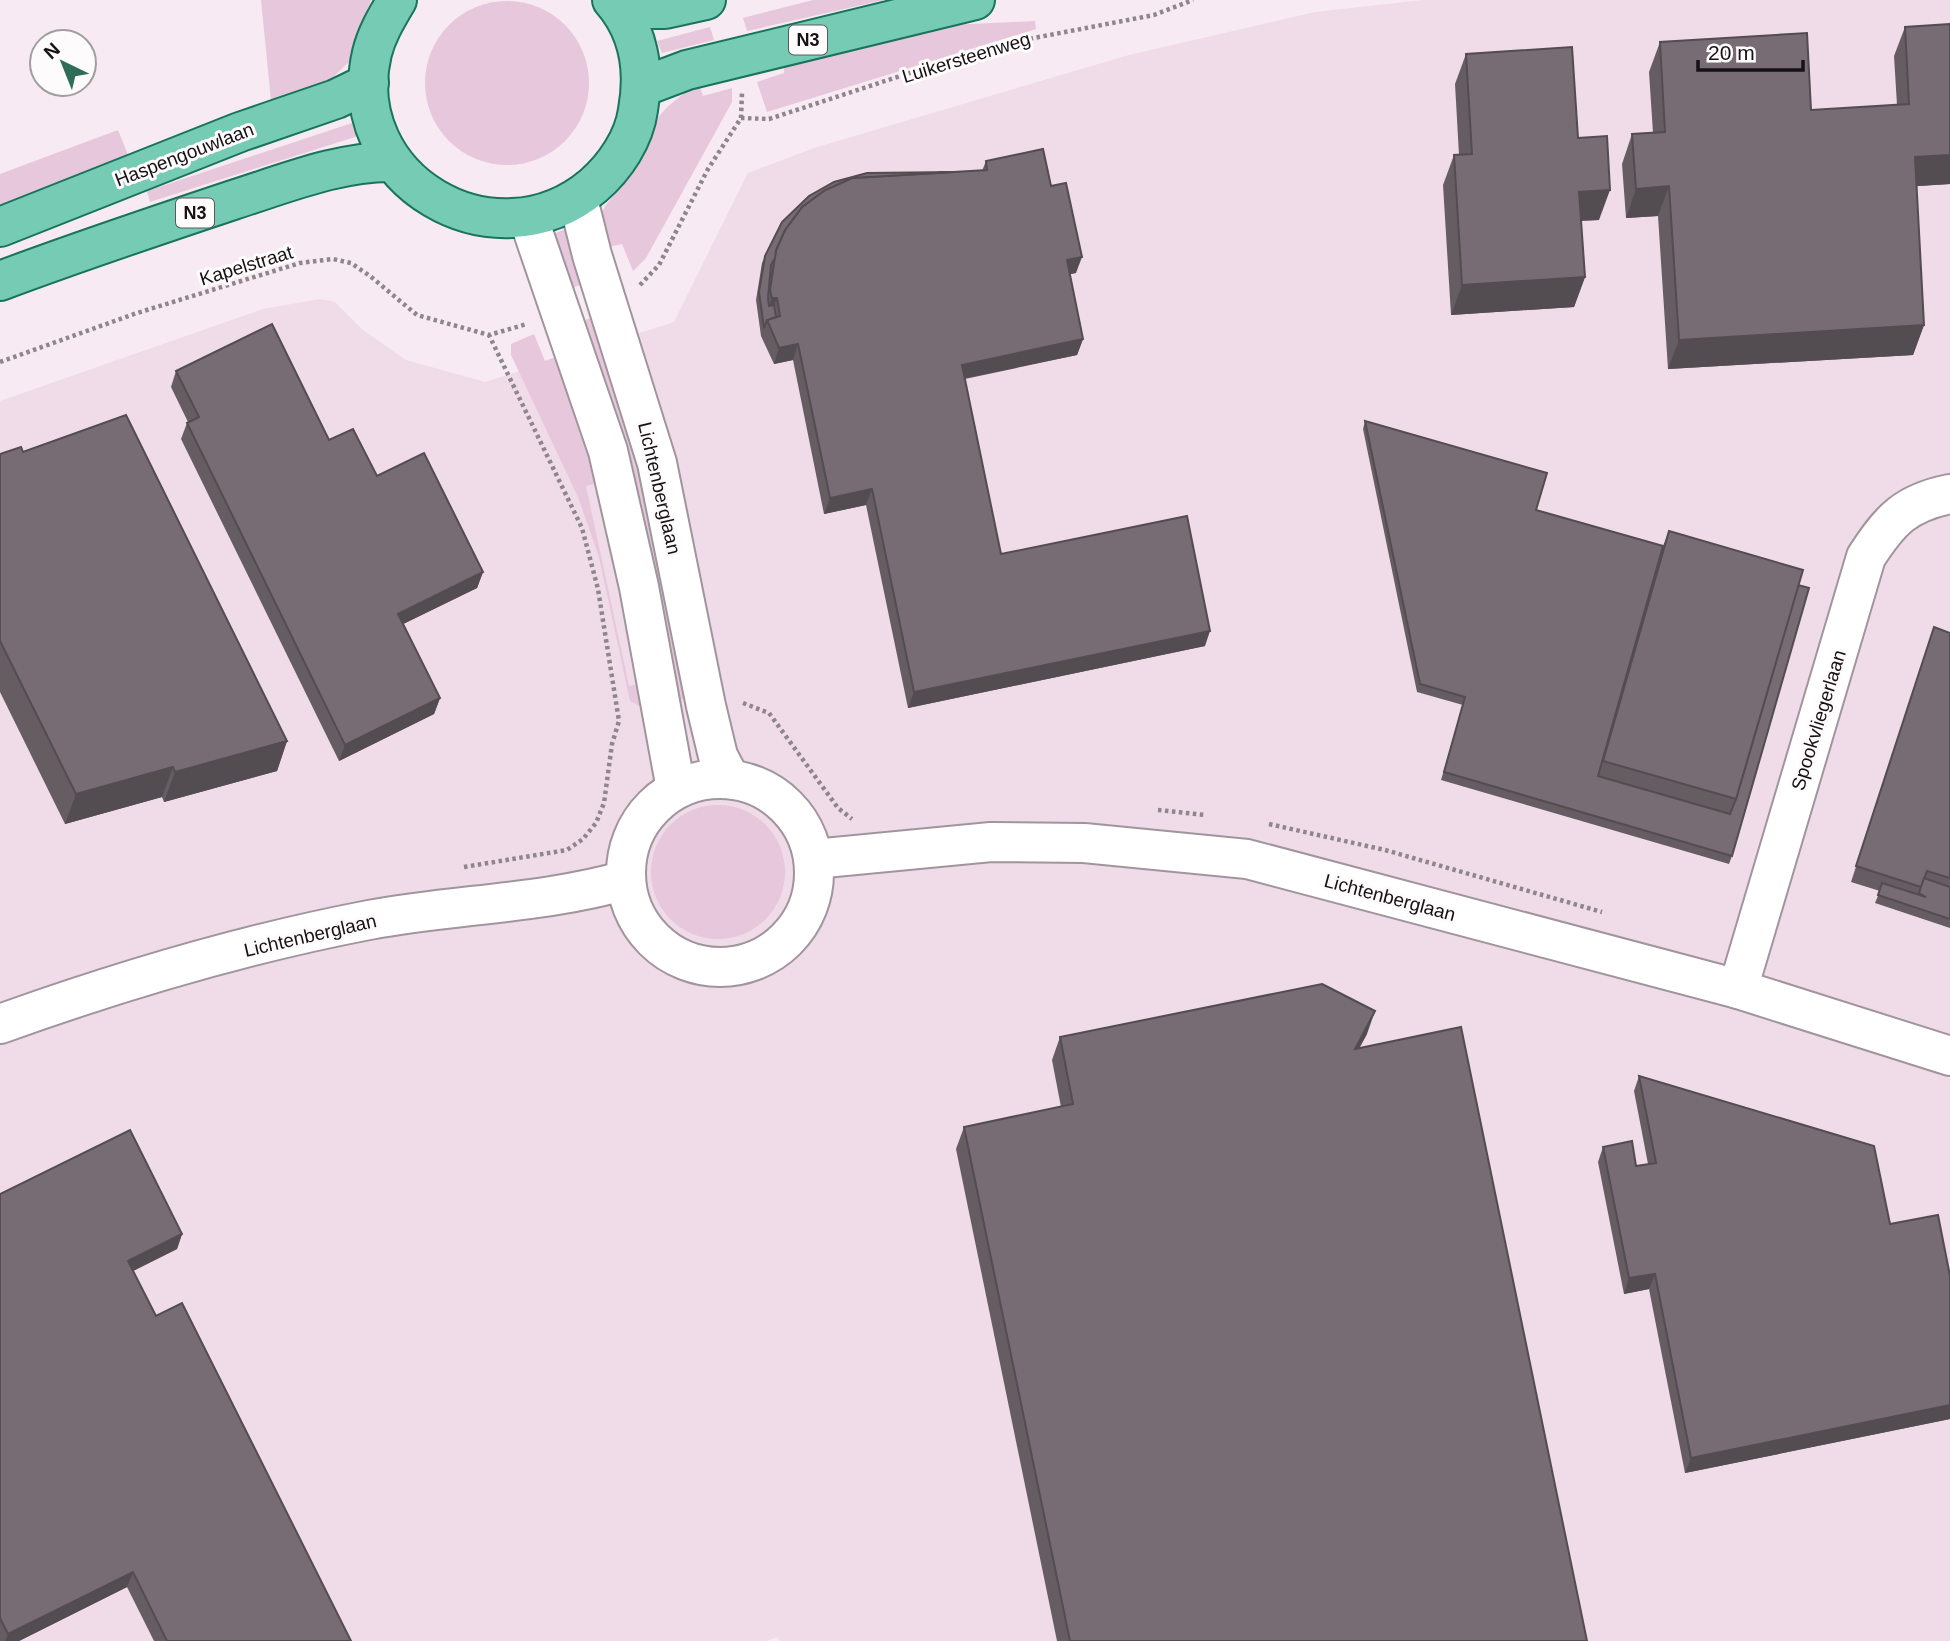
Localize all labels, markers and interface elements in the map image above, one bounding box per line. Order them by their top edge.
road number: N3 [789,26,827,55]
north arrow [28,28,98,98]
street label: Luikersteenweg [899,28,1033,87]
scale bar [1698,28,1803,72]
text: N [40,39,64,63]
text: 20 m [1708,41,1755,64]
street label: Haspengouwlaan [112,118,256,191]
road number: N3 [176,198,214,228]
street label: Kapelstraat [197,241,296,290]
street label: Lichtenberglaan [634,420,685,556]
street label: Spookvliegerlaan [1787,647,1850,793]
street label: Lichtenberglaan [1322,870,1458,925]
street label: Lichtenberglaan [242,910,378,961]

